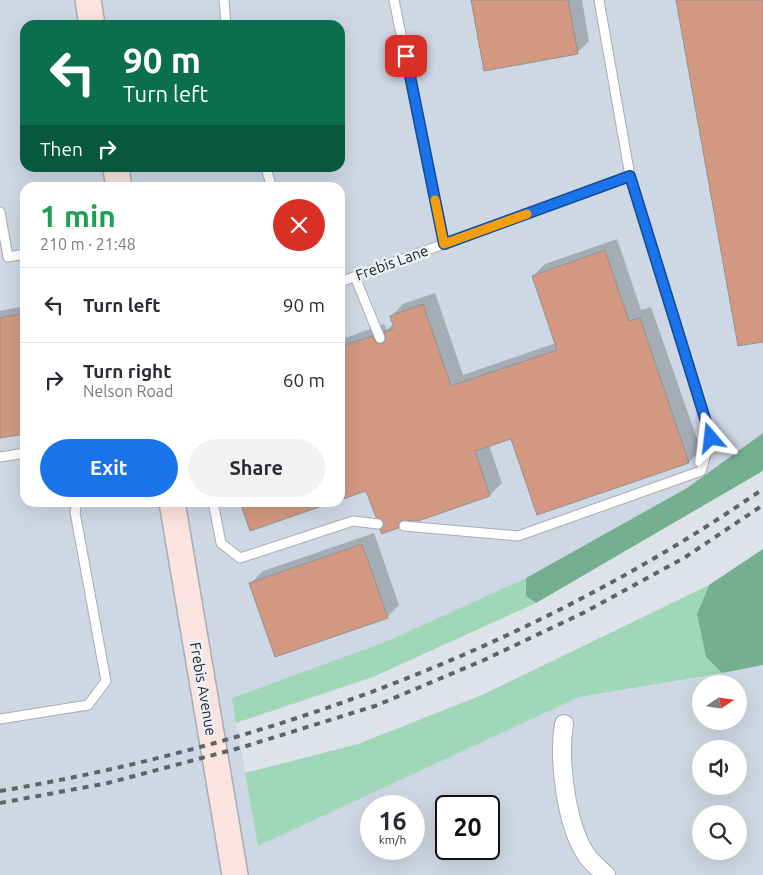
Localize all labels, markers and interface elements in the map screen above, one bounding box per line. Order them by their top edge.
pin [385,35,427,77]
icon: left [40,40,105,105]
text: 90 m [123,40,201,80]
icon: arrive [392,42,420,70]
text: Turn left [123,81,208,106]
icon: right [93,135,121,163]
text: Then [40,138,83,160]
text: 1 min [40,199,116,233]
button: close [273,199,325,251]
text: 210 m · 21:48 [40,235,136,253]
street label: Frebis Lane [353,242,431,284]
icon: left [40,291,68,319]
text: Turn left [83,294,161,316]
text: 90 m [283,294,325,316]
text: Turn right [83,360,171,382]
icon: right [40,366,68,394]
text: 60 m [283,369,325,391]
text: Nelson Road [83,382,173,400]
position arrow [684,411,736,463]
button: Exit [40,439,178,497]
button: Share [188,439,325,497]
street label: Frebis Avenue [187,641,220,737]
north arrow [692,675,748,730]
map controls [692,675,747,860]
button: sound [692,740,747,795]
speed limit sign: 20 [435,795,500,860]
button: search [692,805,747,860]
text: 16 [378,807,407,835]
text: km/h [379,833,406,846]

